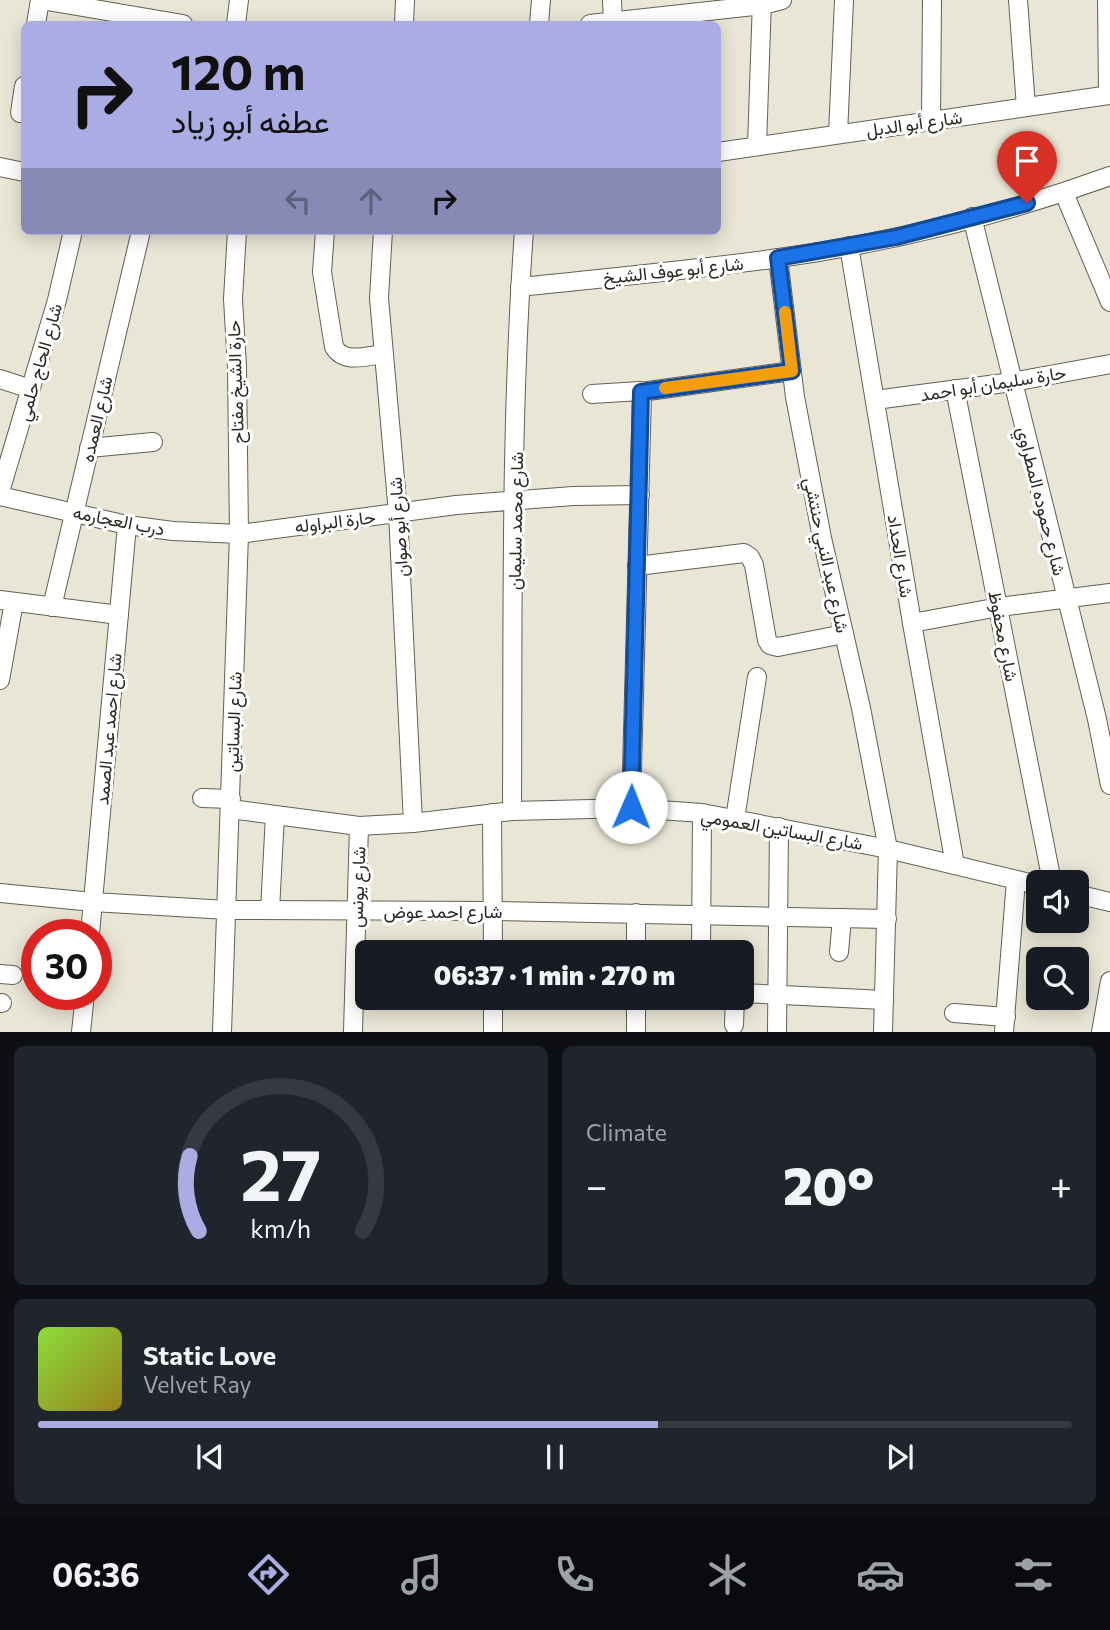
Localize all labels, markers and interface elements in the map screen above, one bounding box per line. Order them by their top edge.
text: 120 m [171,40,305,100]
icon: right [56,49,147,140]
text: عطفه أبو زياد [171,100,330,140]
street label: شارع أبو الدبل [864,105,964,143]
pin [997,131,1057,203]
icon: arrive [1008,142,1046,180]
icon: left [279,182,317,220]
icon: ahead [352,182,390,220]
icon: right [425,182,463,220]
street label: شارع أبو عوف الشيخ [601,252,745,290]
street label: شارع الحاج حلمي [12,301,71,425]
street label: حارة الشيخ مفتاح [222,320,250,444]
street label: حارة سليمان أبو احمد [918,361,1068,406]
street label: شارع العمده [75,374,119,465]
street label: شارع حموده المطراوي [1008,424,1071,579]
street label: شارع محمد سليمان [503,452,529,590]
street label: شارع عبد النبي حنتشي [795,475,854,636]
street label: شارع أبو صوان [384,476,414,578]
street label: درب العجارمه [71,500,167,541]
street label: حارة البراوله [293,505,377,538]
street label: شارع الحداد [882,513,918,599]
street label: شارع محفوظ [982,589,1024,684]
street label: شارع احمد عبد الصمد [90,652,128,806]
street label: شارع البساتين [220,671,248,773]
position arrow [594,770,668,844]
street label: شارع البساتين العمومي [699,804,865,859]
street label: شارع يونس [345,846,371,928]
map controls [1026,870,1089,1010]
button: sound [1026,870,1089,933]
street label: شارع احمد عوض [383,900,503,924]
speed limit sign: 30 [21,919,112,1010]
button: search [1026,947,1089,1010]
text: 06:37 · 1 min · 270 m [434,959,675,990]
text: Climate [586,1118,667,1146]
text: 27 [241,1128,321,1217]
text: 20° [783,1152,874,1216]
text: − [586,1161,608,1208]
text: + [1050,1161,1072,1208]
text: km/h [251,1213,311,1243]
text: Static Love [143,1339,276,1370]
text: Velvet Ray [143,1370,251,1398]
icon: previous [191,1438,229,1476]
icon: pause [536,1438,574,1476]
icon: next [881,1438,919,1476]
icon: directions [244,1550,293,1599]
icon: music [397,1550,446,1599]
icon: phone [550,1550,599,1599]
icon: climate [703,1550,752,1599]
icon: car [856,1550,905,1599]
icon: filters [1009,1550,1058,1599]
text: 06:36 [52,1554,140,1594]

